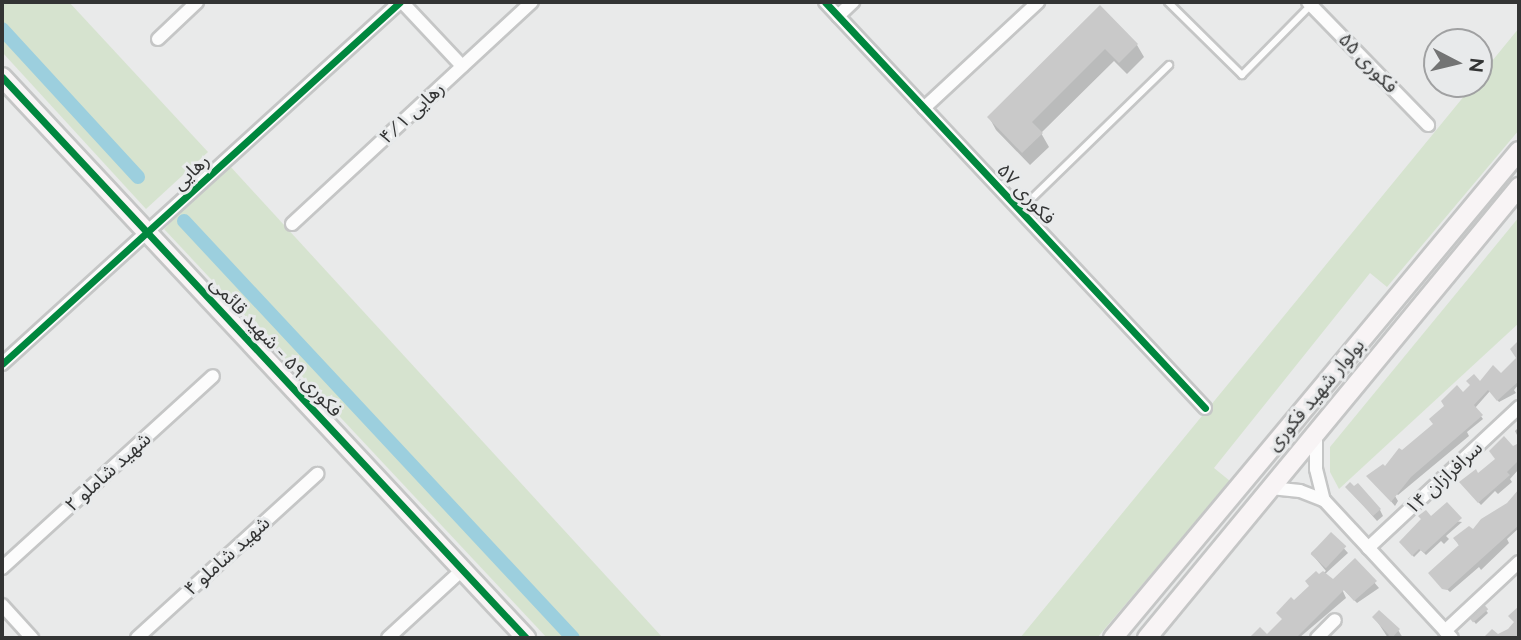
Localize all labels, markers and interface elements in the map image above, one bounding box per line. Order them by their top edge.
street label: فکوری ۵۵ [1334,28,1402,98]
north arrow [1423,28,1493,98]
text: N [1465,57,1489,74]
street label: رهایی ۴/۱ [375,77,449,149]
street label: رهایی [168,149,214,195]
street label: فکوری ۵۷ [992,159,1060,229]
street label: فکوری ۵۹ - شهید قائمی [205,272,347,422]
street label: بولوار شهید فکوری [1262,334,1370,456]
street label: شهید شاملو ۲ [60,428,156,516]
street label: سرافرازان ۱۴ [1401,437,1487,519]
street label: شهید شاملو ۴ [179,512,275,600]

